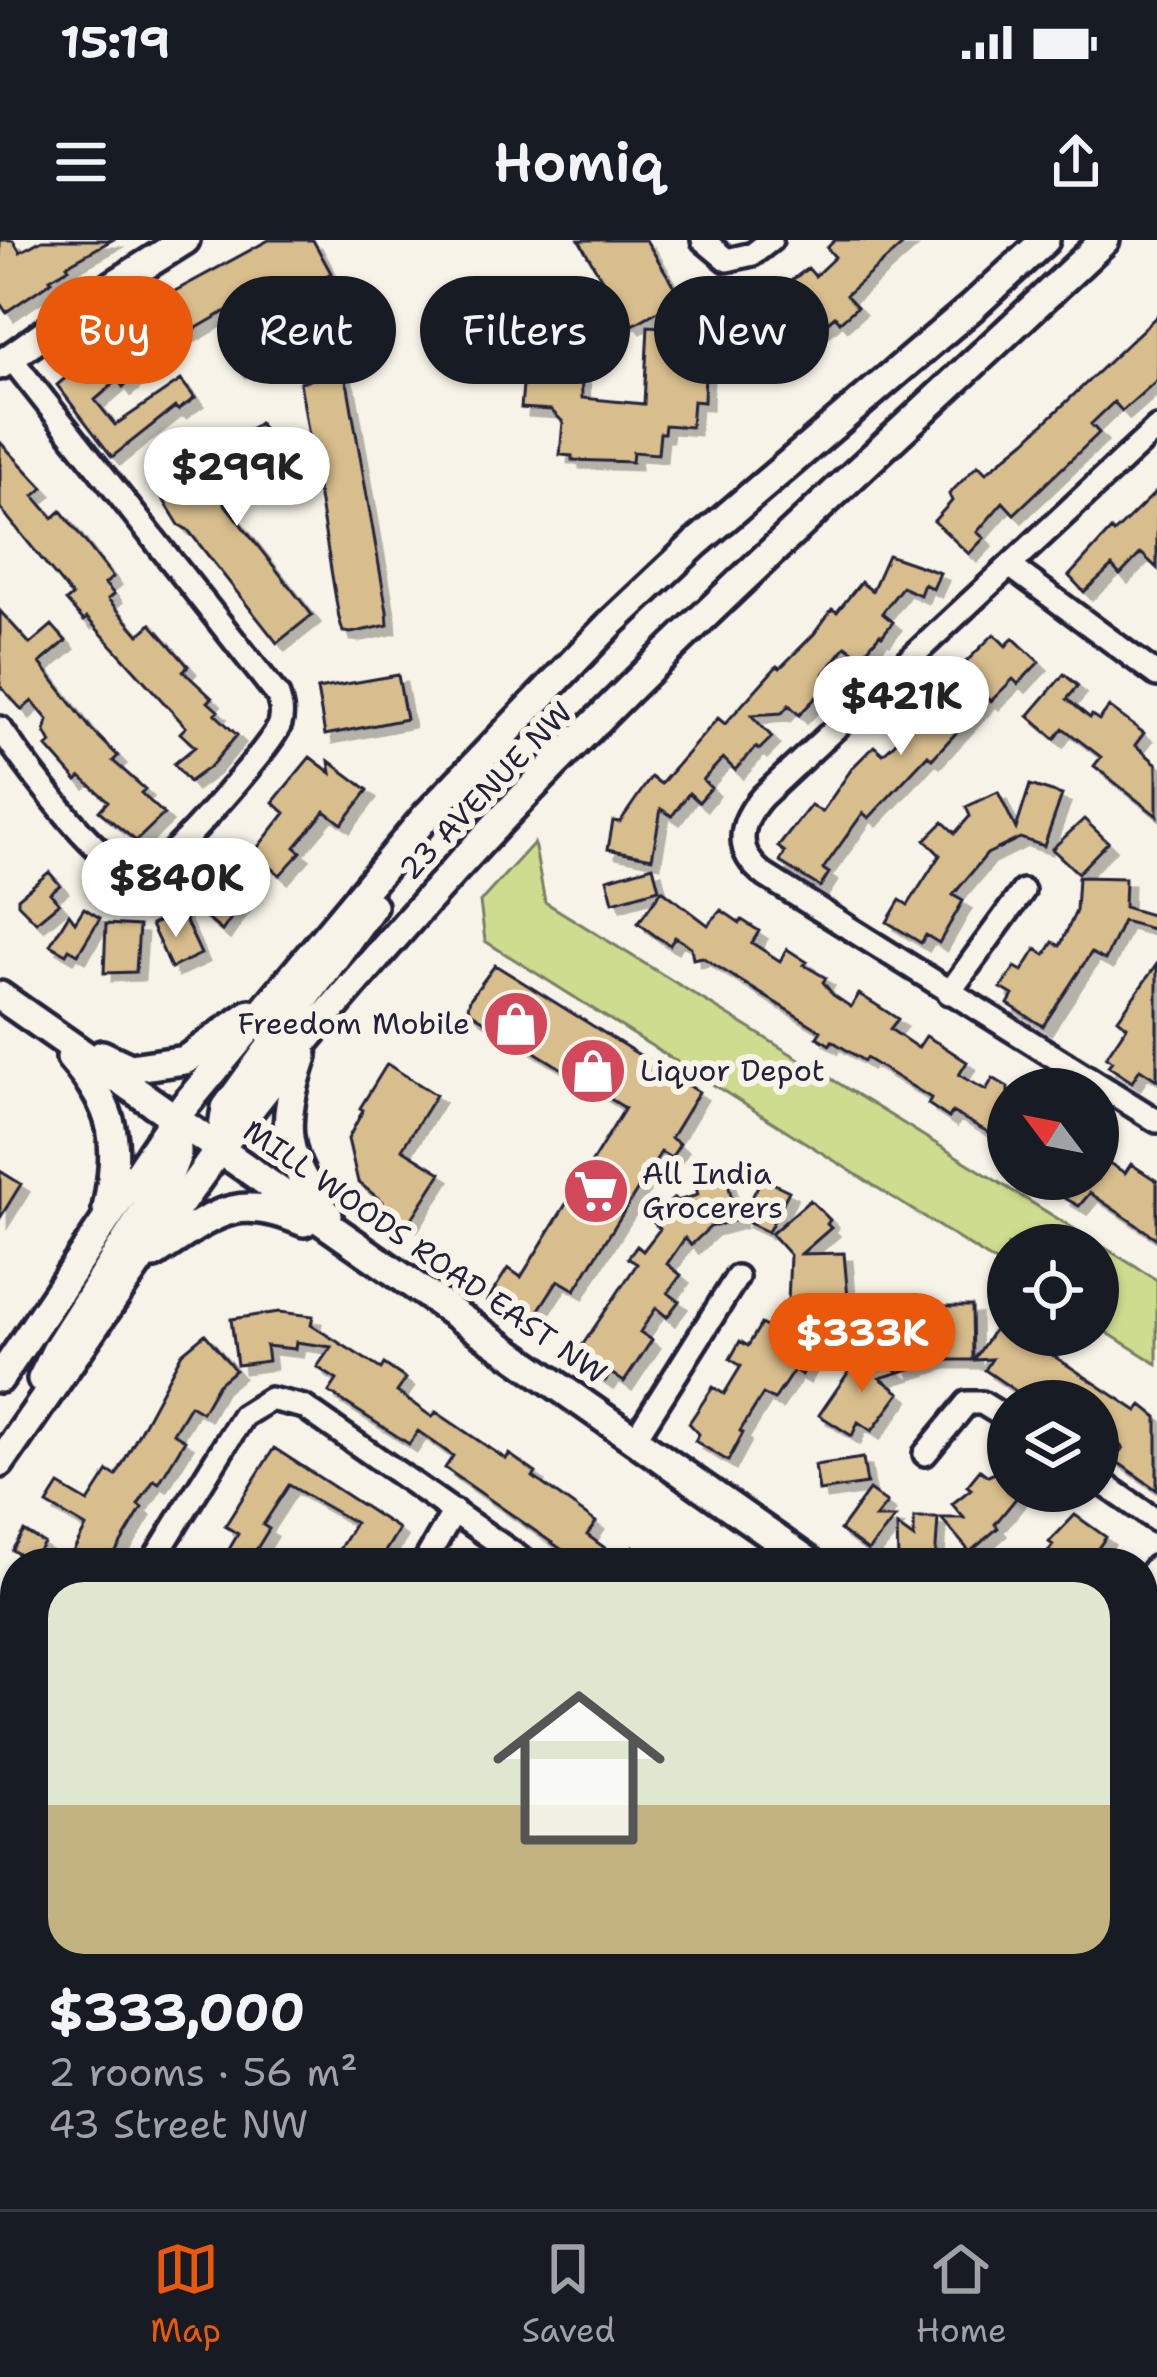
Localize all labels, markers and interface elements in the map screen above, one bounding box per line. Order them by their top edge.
text: 15:19 [60,12,170,72]
text: Homiq [493,126,664,198]
icon: menu [48,129,114,195]
icon: share [1043,129,1109,195]
chip: Buy [36,276,193,384]
chip: Rent [217,276,396,384]
chip: Filters [420,276,630,384]
chip: New [654,276,829,384]
pin: $299K [153,427,321,529]
text: $299K [171,440,303,492]
pin: $421K [817,656,985,758]
text: $421K [840,669,962,721]
street label: 23 AVENUE NW [390,693,581,889]
pin: $840K [92,838,260,940]
text: $840K [109,851,243,903]
shop icon: Freedom Mobile [481,989,551,1059]
place label: Freedom Mobile [238,1003,470,1044]
shop icon: Liquor Depot [558,1036,628,1106]
place label: Liquor Depot [640,1050,825,1091]
north arrow [987,1068,1119,1200]
map controls [987,1068,1119,1512]
street label: MILL WOODS ROAD EAST NW [235,1110,615,1393]
place label: All India Grocerers [642,1153,783,1228]
supermarket icon: All India Grocerers [561,1156,631,1226]
button: locate [987,1224,1119,1356]
pin: $333K [778,1293,946,1395]
text: $333K [795,1306,929,1358]
button: layers [987,1380,1119,1512]
icon: home [471,1660,687,1876]
text: $333,000 [48,1978,305,2046]
text: 2 rooms · 56 m² [48,2046,358,2098]
text: 43 Street NW [48,2098,308,2150]
tab: Map [150,2236,221,2353]
tab: Saved [522,2236,615,2353]
tab: Home [916,2236,1007,2353]

